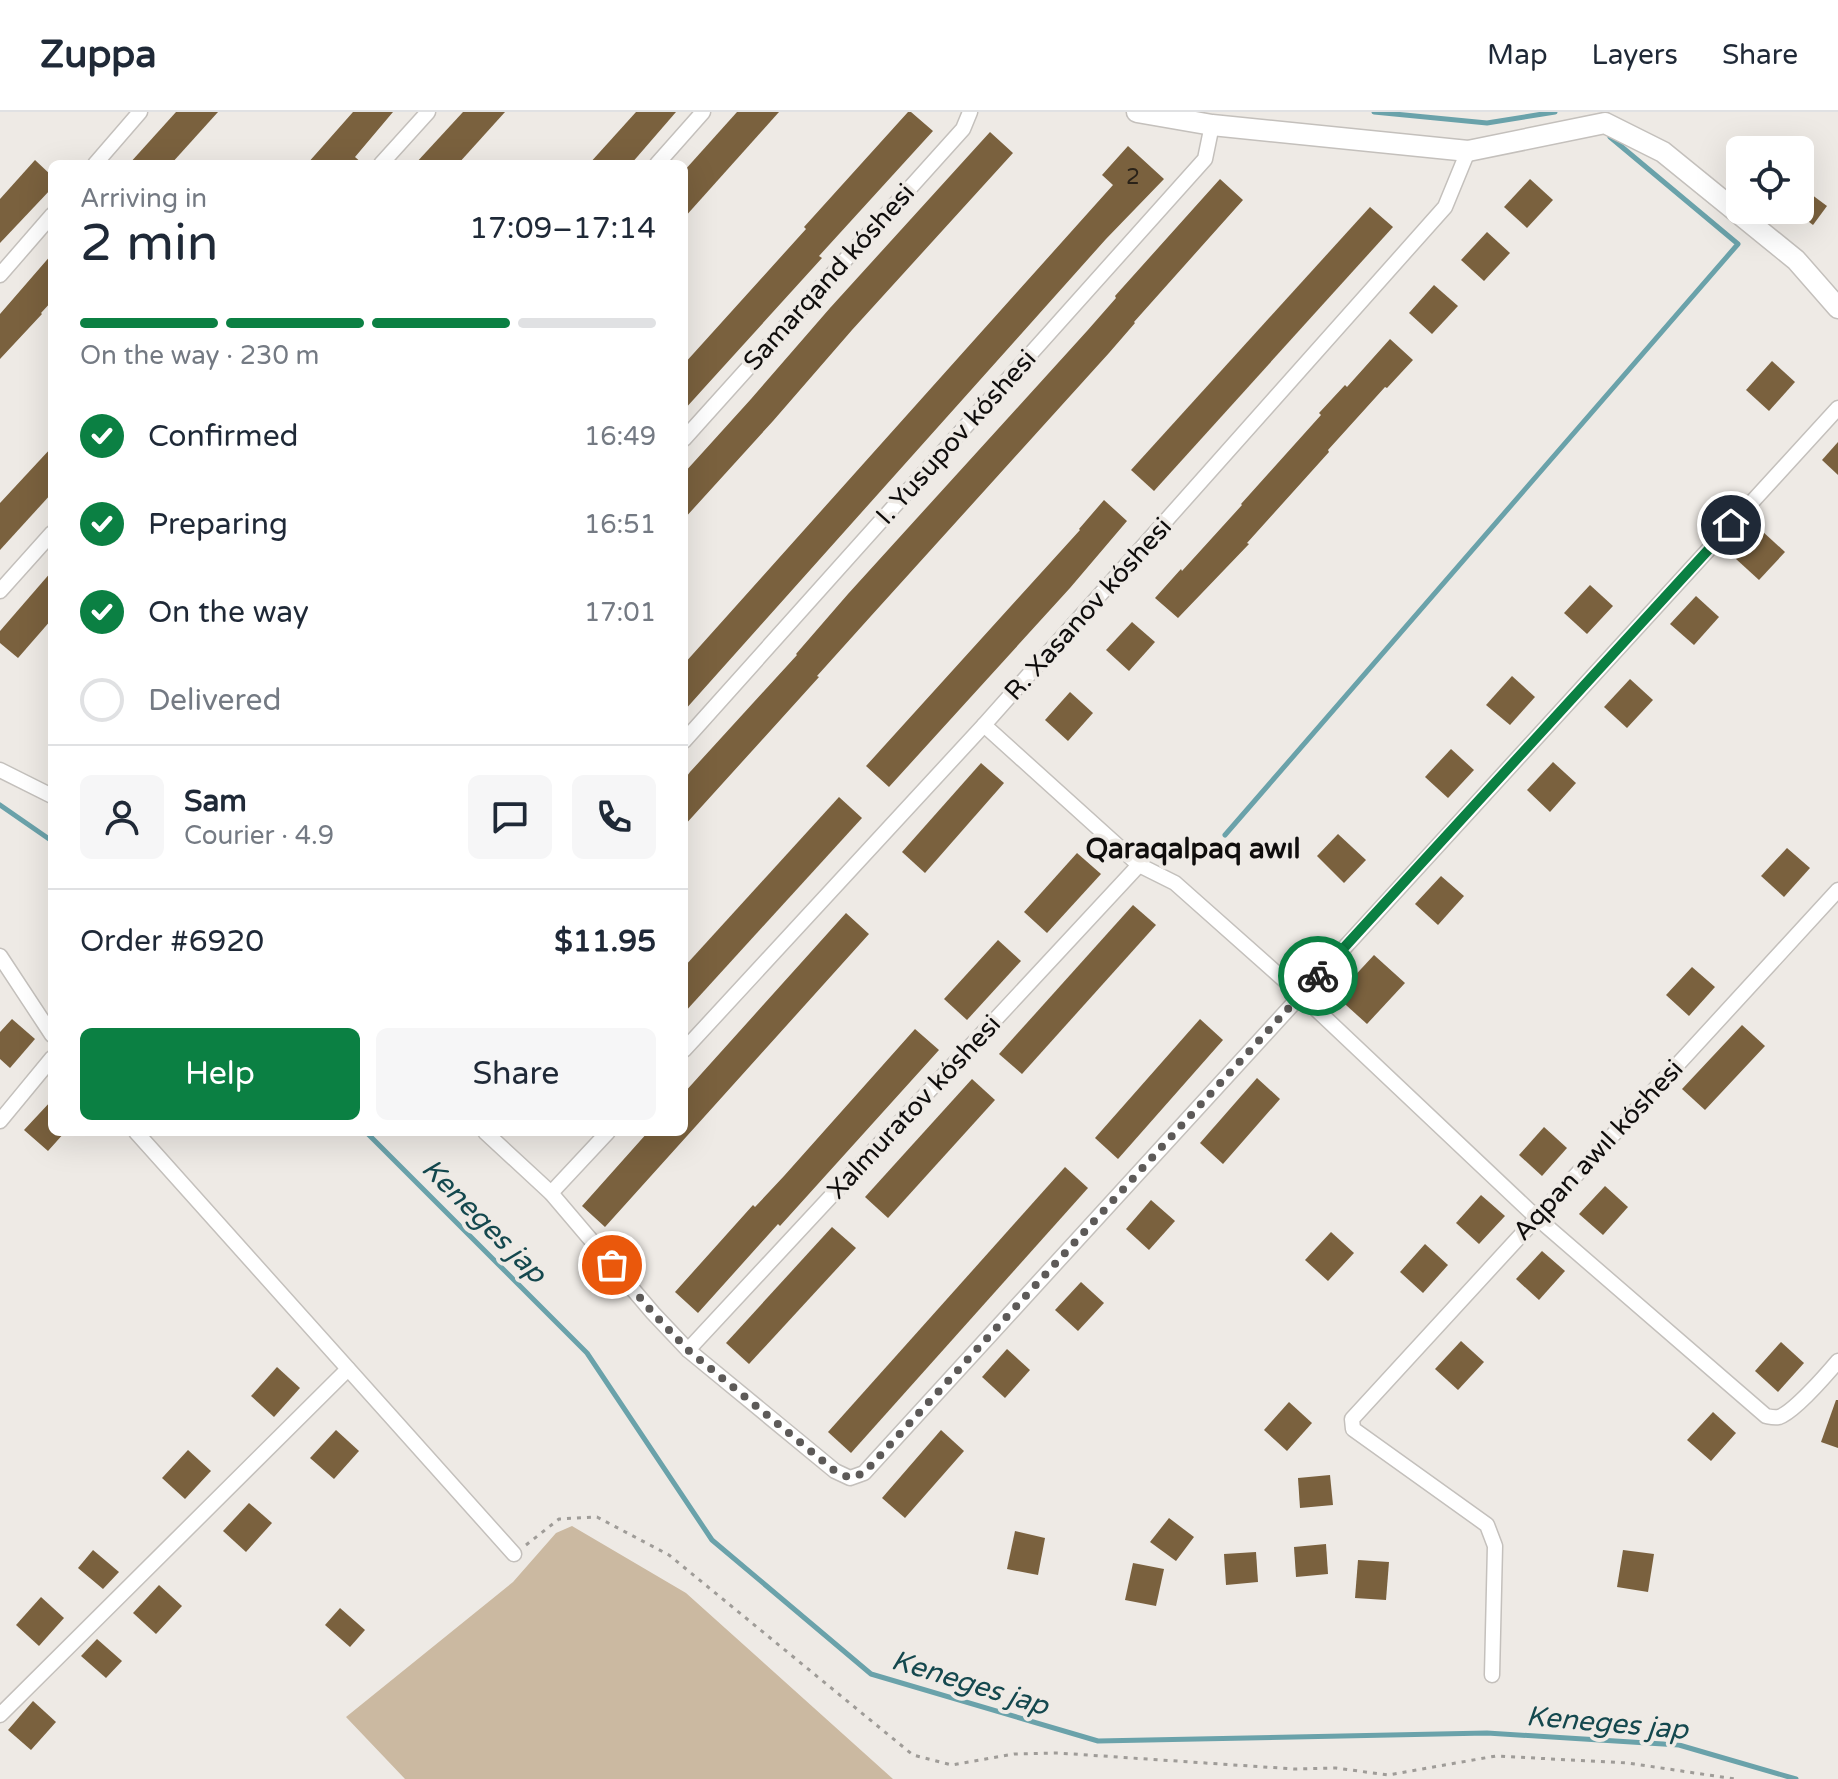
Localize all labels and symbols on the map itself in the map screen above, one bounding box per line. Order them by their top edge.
house number: 2 [1126,164,1140,190]
street label: Samarqand kóshesi [737,177,921,377]
street label: I. Yusupov kóshesi [869,343,1043,531]
pin [1697,491,1765,559]
street label: R. Xasanov kóshesi [998,511,1178,707]
district label: Qaraqalpaq awıl [1086,832,1301,866]
courier [1278,936,1358,1016]
street label: Xalmuratov kóshesi [821,1009,1007,1205]
street label: Aqpan awıl kóshesi [1506,1053,1690,1247]
water label: Keneges jap [415,1152,554,1291]
pin [578,1231,646,1299]
water label: Keneges jap [887,1643,1054,1723]
water label: Keneges jap [1525,1699,1691,1747]

